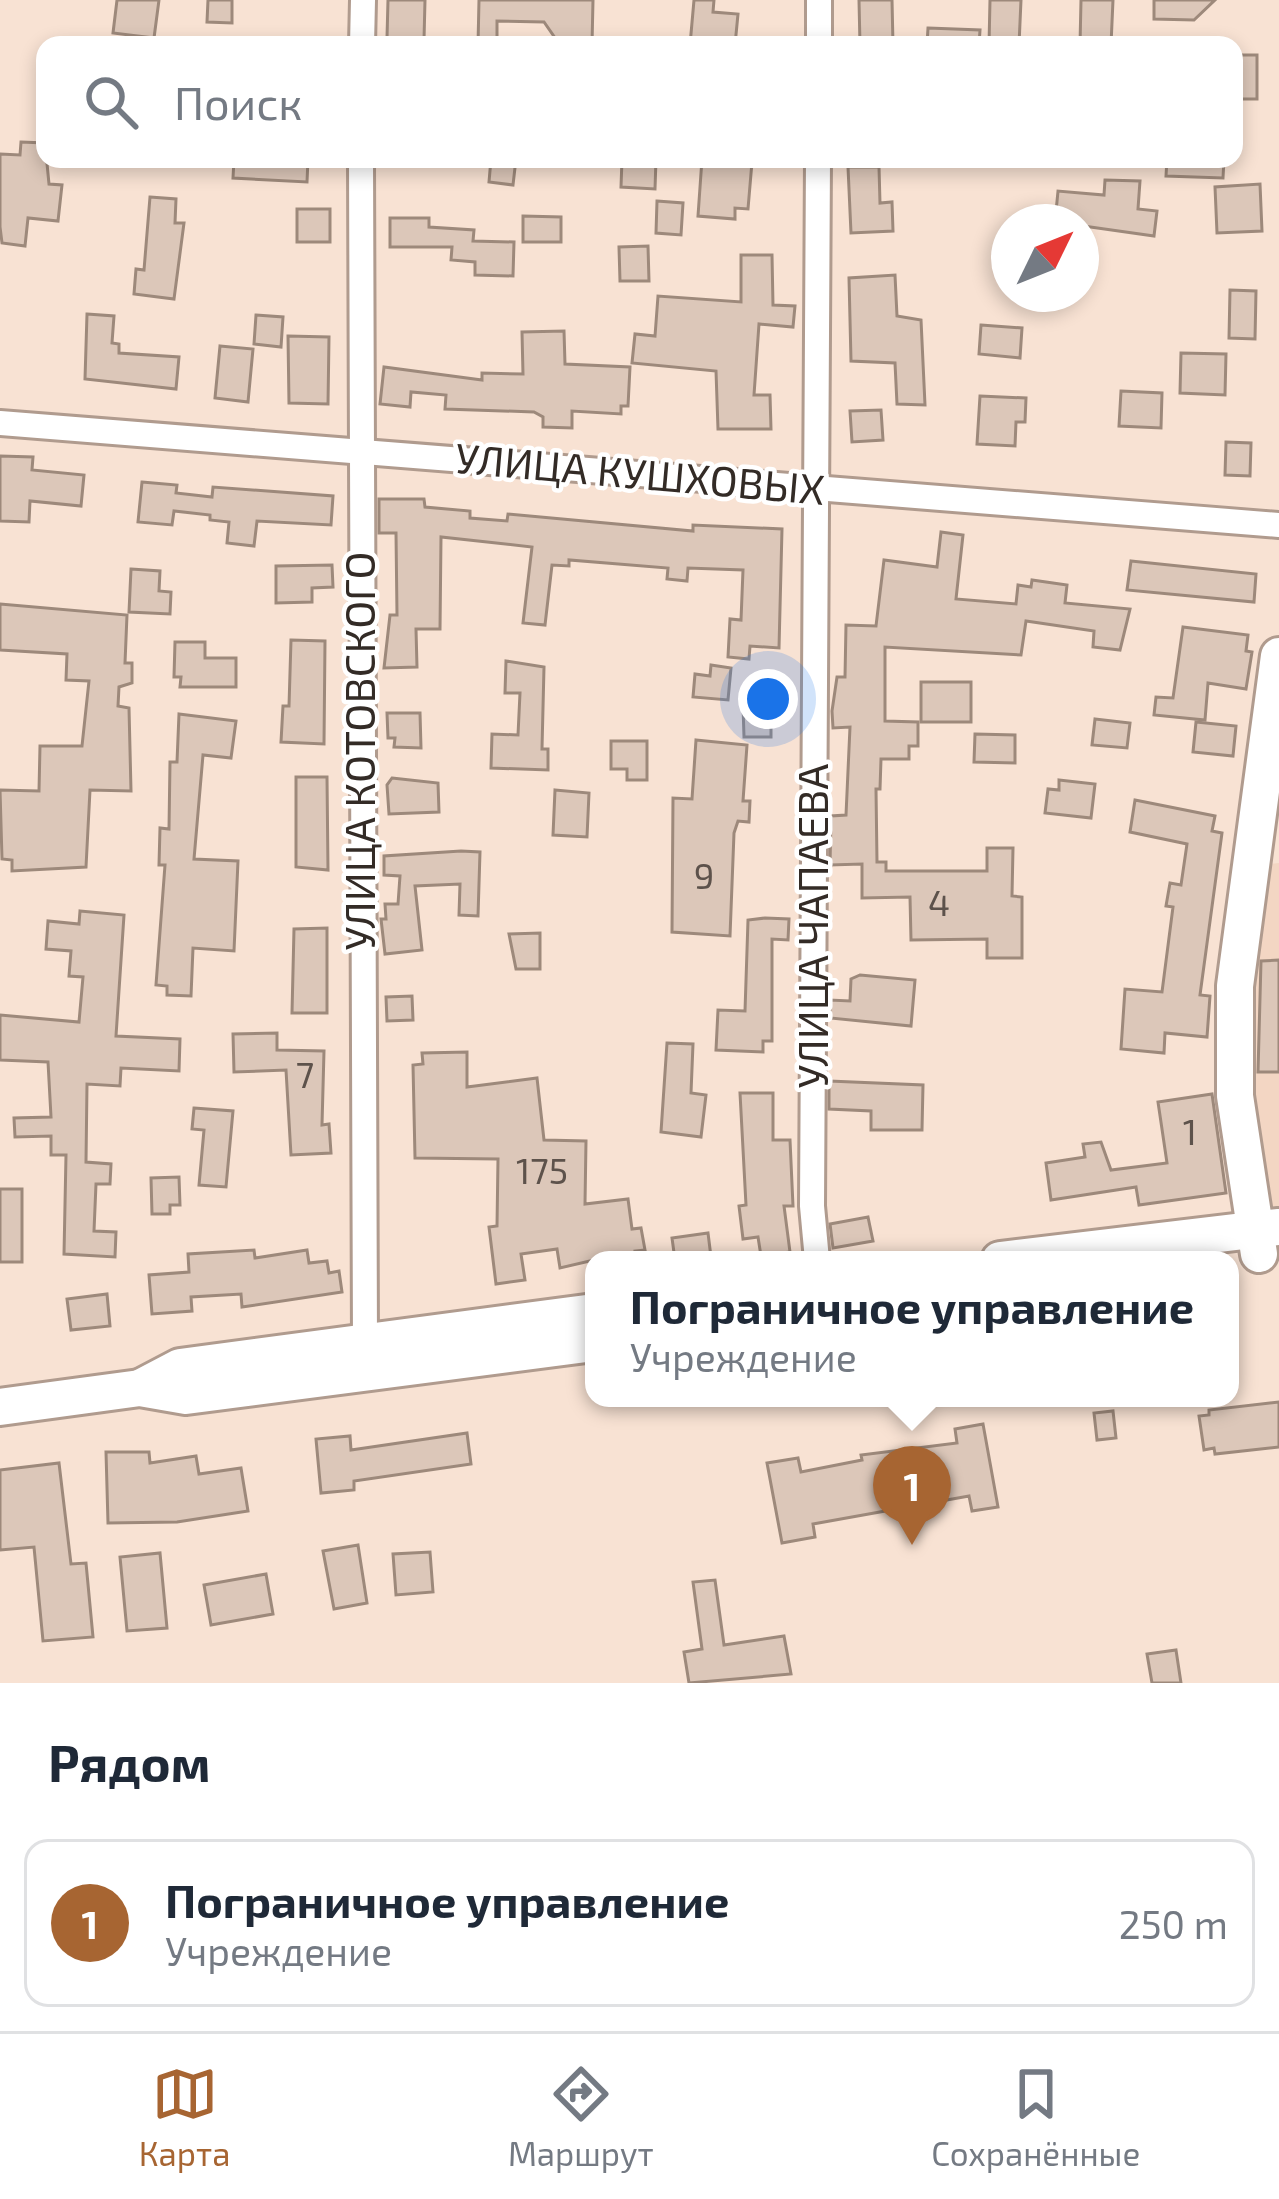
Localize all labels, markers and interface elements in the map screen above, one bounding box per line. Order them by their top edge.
search box [36,36,1243,168]
icon: search [78,69,144,135]
text: Поиск [174,75,302,129]
north arrow [991,204,1099,312]
street label: УЛИЦА КУШХОВЫХ [453,431,827,513]
street label: УЛИЦА КОТОВСКОГО [333,552,383,950]
your location [738,669,798,729]
street label: УЛИЦА ЧАПАЕВА [786,764,836,1088]
house number: 9 [694,853,714,896]
house number: 4 [928,880,950,923]
house number: 7 [296,1052,314,1095]
house number: 1 [1183,1109,1197,1152]
house number: 175 [516,1148,568,1191]
popup [585,1251,1239,1407]
text: Пограничное управление [630,1279,1194,1333]
text: Учреждение [630,1333,857,1380]
pin: 1 [873,1446,951,1545]
text: Рядом [48,1731,211,1792]
text: Пограничное управление [165,1873,729,1927]
text: 1 [82,1900,98,1947]
text: 250 m [1119,1900,1228,1947]
text: Учреждение [165,1927,392,1974]
tab: Карта [139,2061,230,2173]
tab: Маршрут [508,2061,654,2173]
tab: Сохранённые [931,2061,1140,2173]

